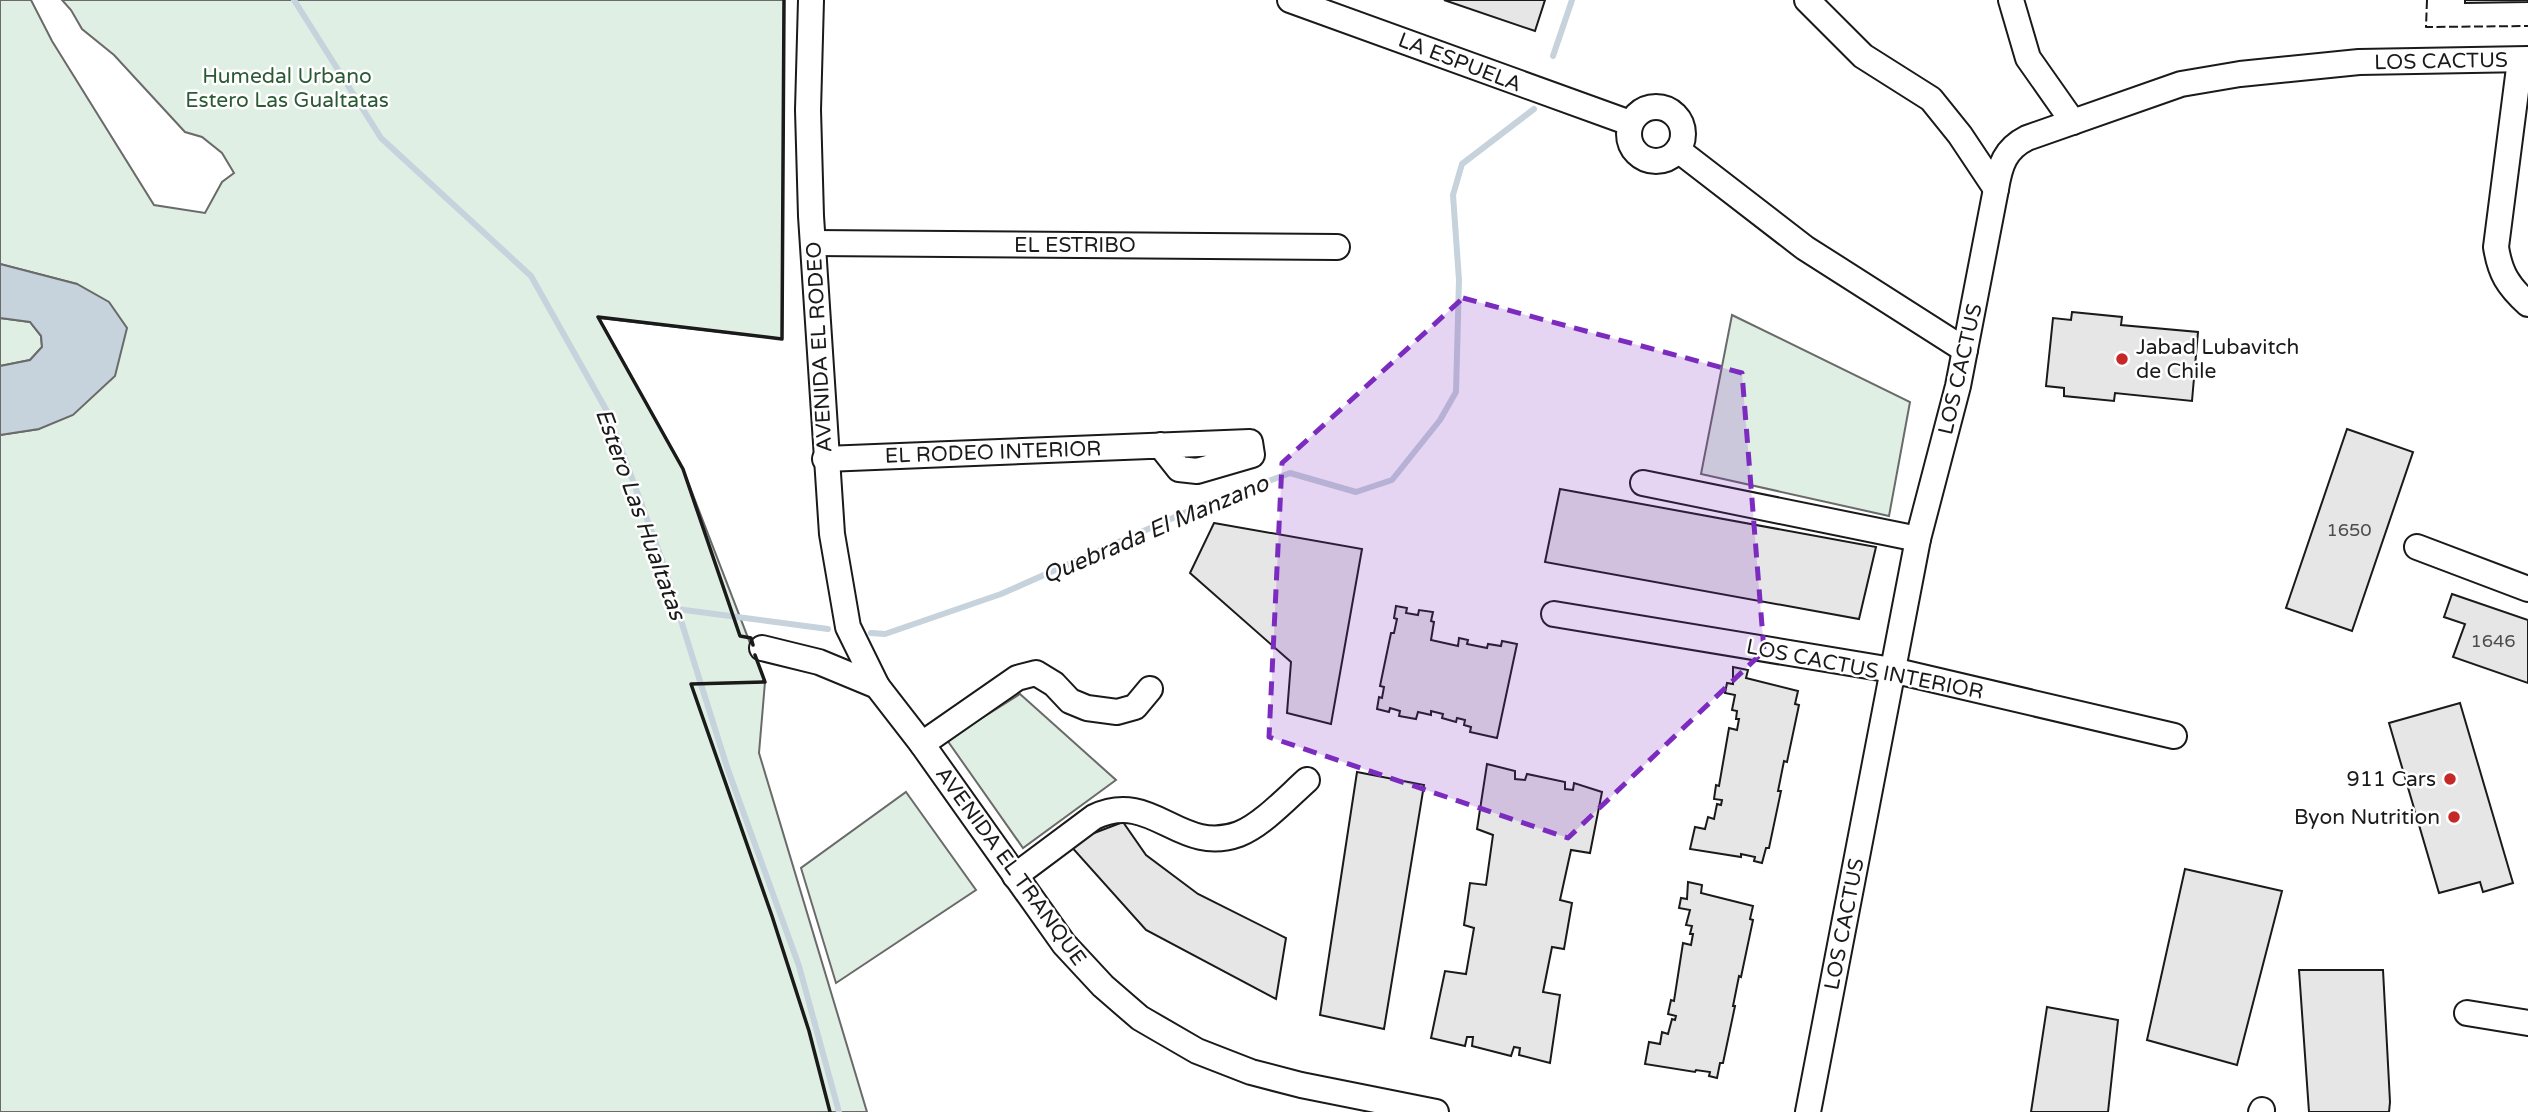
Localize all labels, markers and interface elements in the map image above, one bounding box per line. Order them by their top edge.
street label: LA ESPUELA [1395,28,1525,97]
street label: LOS CACTUS [2374,48,2508,75]
park label: Humedal Urbano Estero Las Gualtatas [185,64,389,113]
street label: EL ESTRIBO [1014,233,1136,258]
street label: AVENIDA EL RODEO [801,241,838,453]
street label: LOS CACTUS [1933,301,1988,437]
place label: Jabad Lubavitch de Chile [2136,335,2299,384]
marker: Jabad Lubavitch de Chile [2114,351,2130,367]
water label: Estero Las Hualtatas [589,405,692,626]
street label: EL RODEO INTERIOR [884,436,1102,469]
water label: Quebrada El Manzano [1038,469,1274,590]
house number: 1650 [2326,519,2372,541]
house number: 1646 [2470,630,2516,652]
street label: LOS CACTUS INTERIOR [1744,634,1986,705]
street label: AVENIDA EL TRANQUE [930,762,1091,971]
place label: 911 Cars [2346,767,2436,792]
marker: 911 Cars [2442,771,2458,787]
place label: Byon Nutrition [2294,805,2440,830]
marker: Byon Nutrition [2446,809,2462,825]
street label: LOS CACTUS [1819,856,1870,992]

